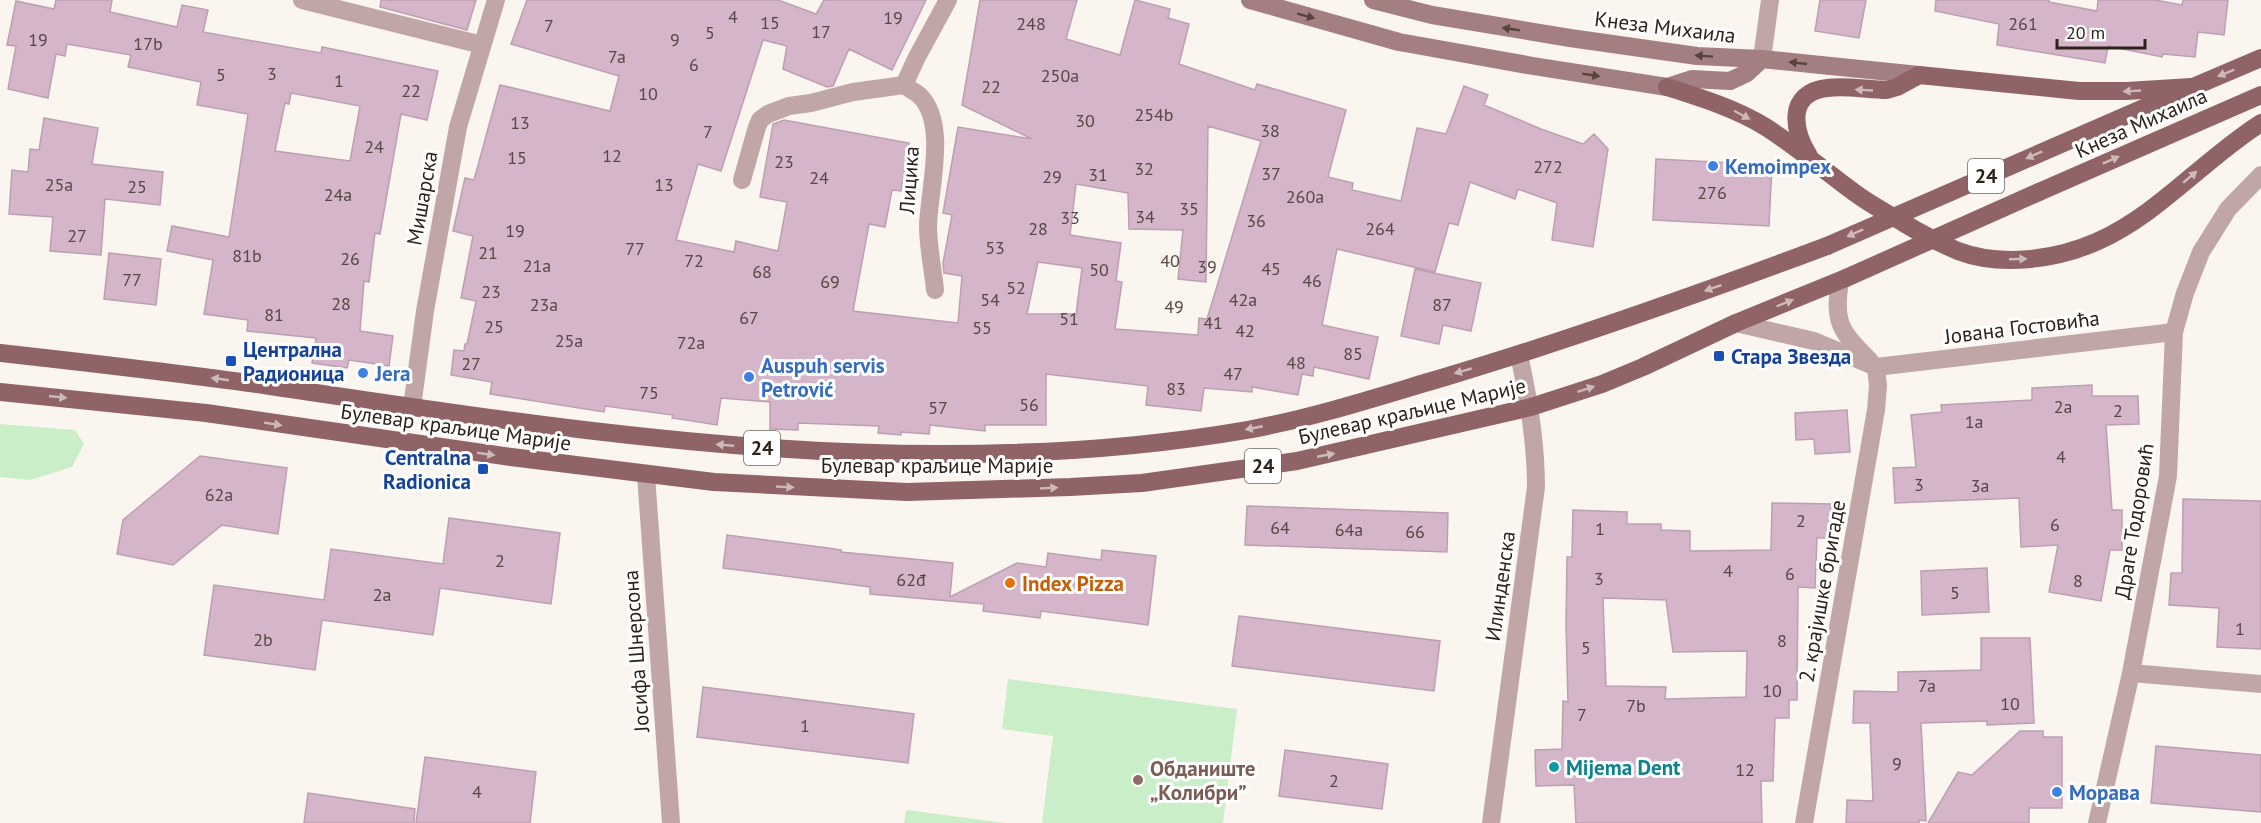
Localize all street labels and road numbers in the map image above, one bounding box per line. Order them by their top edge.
street label: Кнеза Михаила [1593,5,1737,49]
street label: Кнеза Михаила [2071,82,2211,164]
street label: Лицика [893,145,925,216]
street label: Мишарска [400,149,444,247]
road number: 24 [1968,159,2004,193]
street label: Јована Гостовића [1942,304,2101,350]
street label: Булевар краљице Марије [1296,372,1528,450]
street label: Булевар краљице Марије [339,397,573,457]
road number: 24 [744,431,780,465]
street label: Драге Тодоровић [2108,441,2160,601]
road number: 24 [1245,449,1281,483]
street label: Булевар краљице Марије [821,452,1053,479]
street label: 2. крајишке бригаде [1793,498,1851,684]
street label: Илинденска [1479,529,1521,643]
street label: Јосифа Шнерсона [617,569,655,734]

